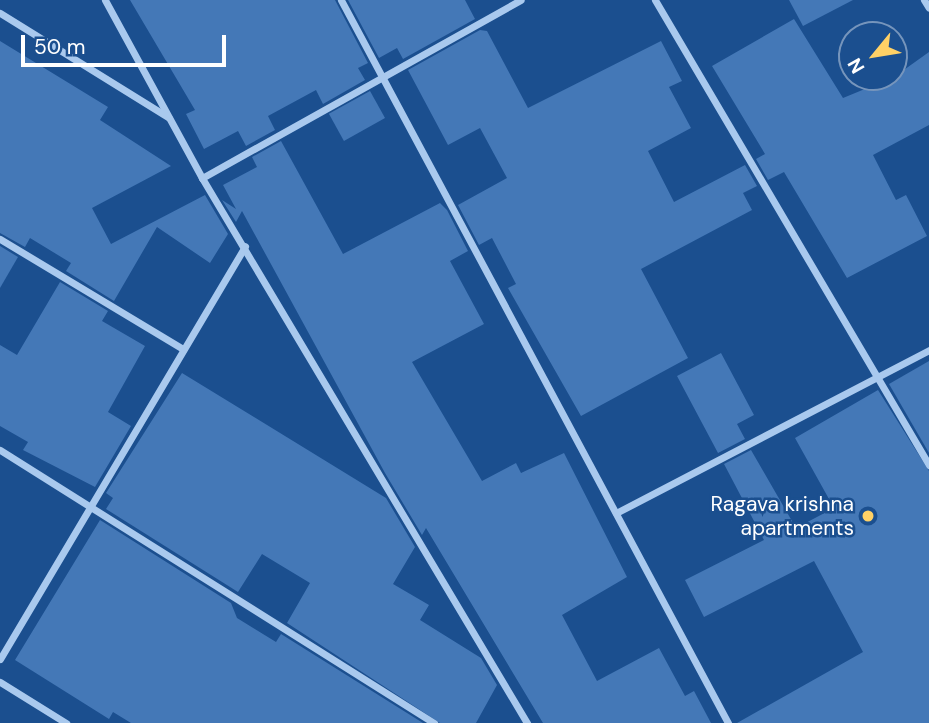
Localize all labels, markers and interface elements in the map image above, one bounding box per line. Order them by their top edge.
scale bar [24,21,229,65]
north arrow [838,21,908,91]
text: 50 m [34,33,85,61]
text: N [842,54,870,78]
place label: Ragava krishna apartments [711,491,854,541]
marker: Ragava krishna apartments [860,508,876,524]

